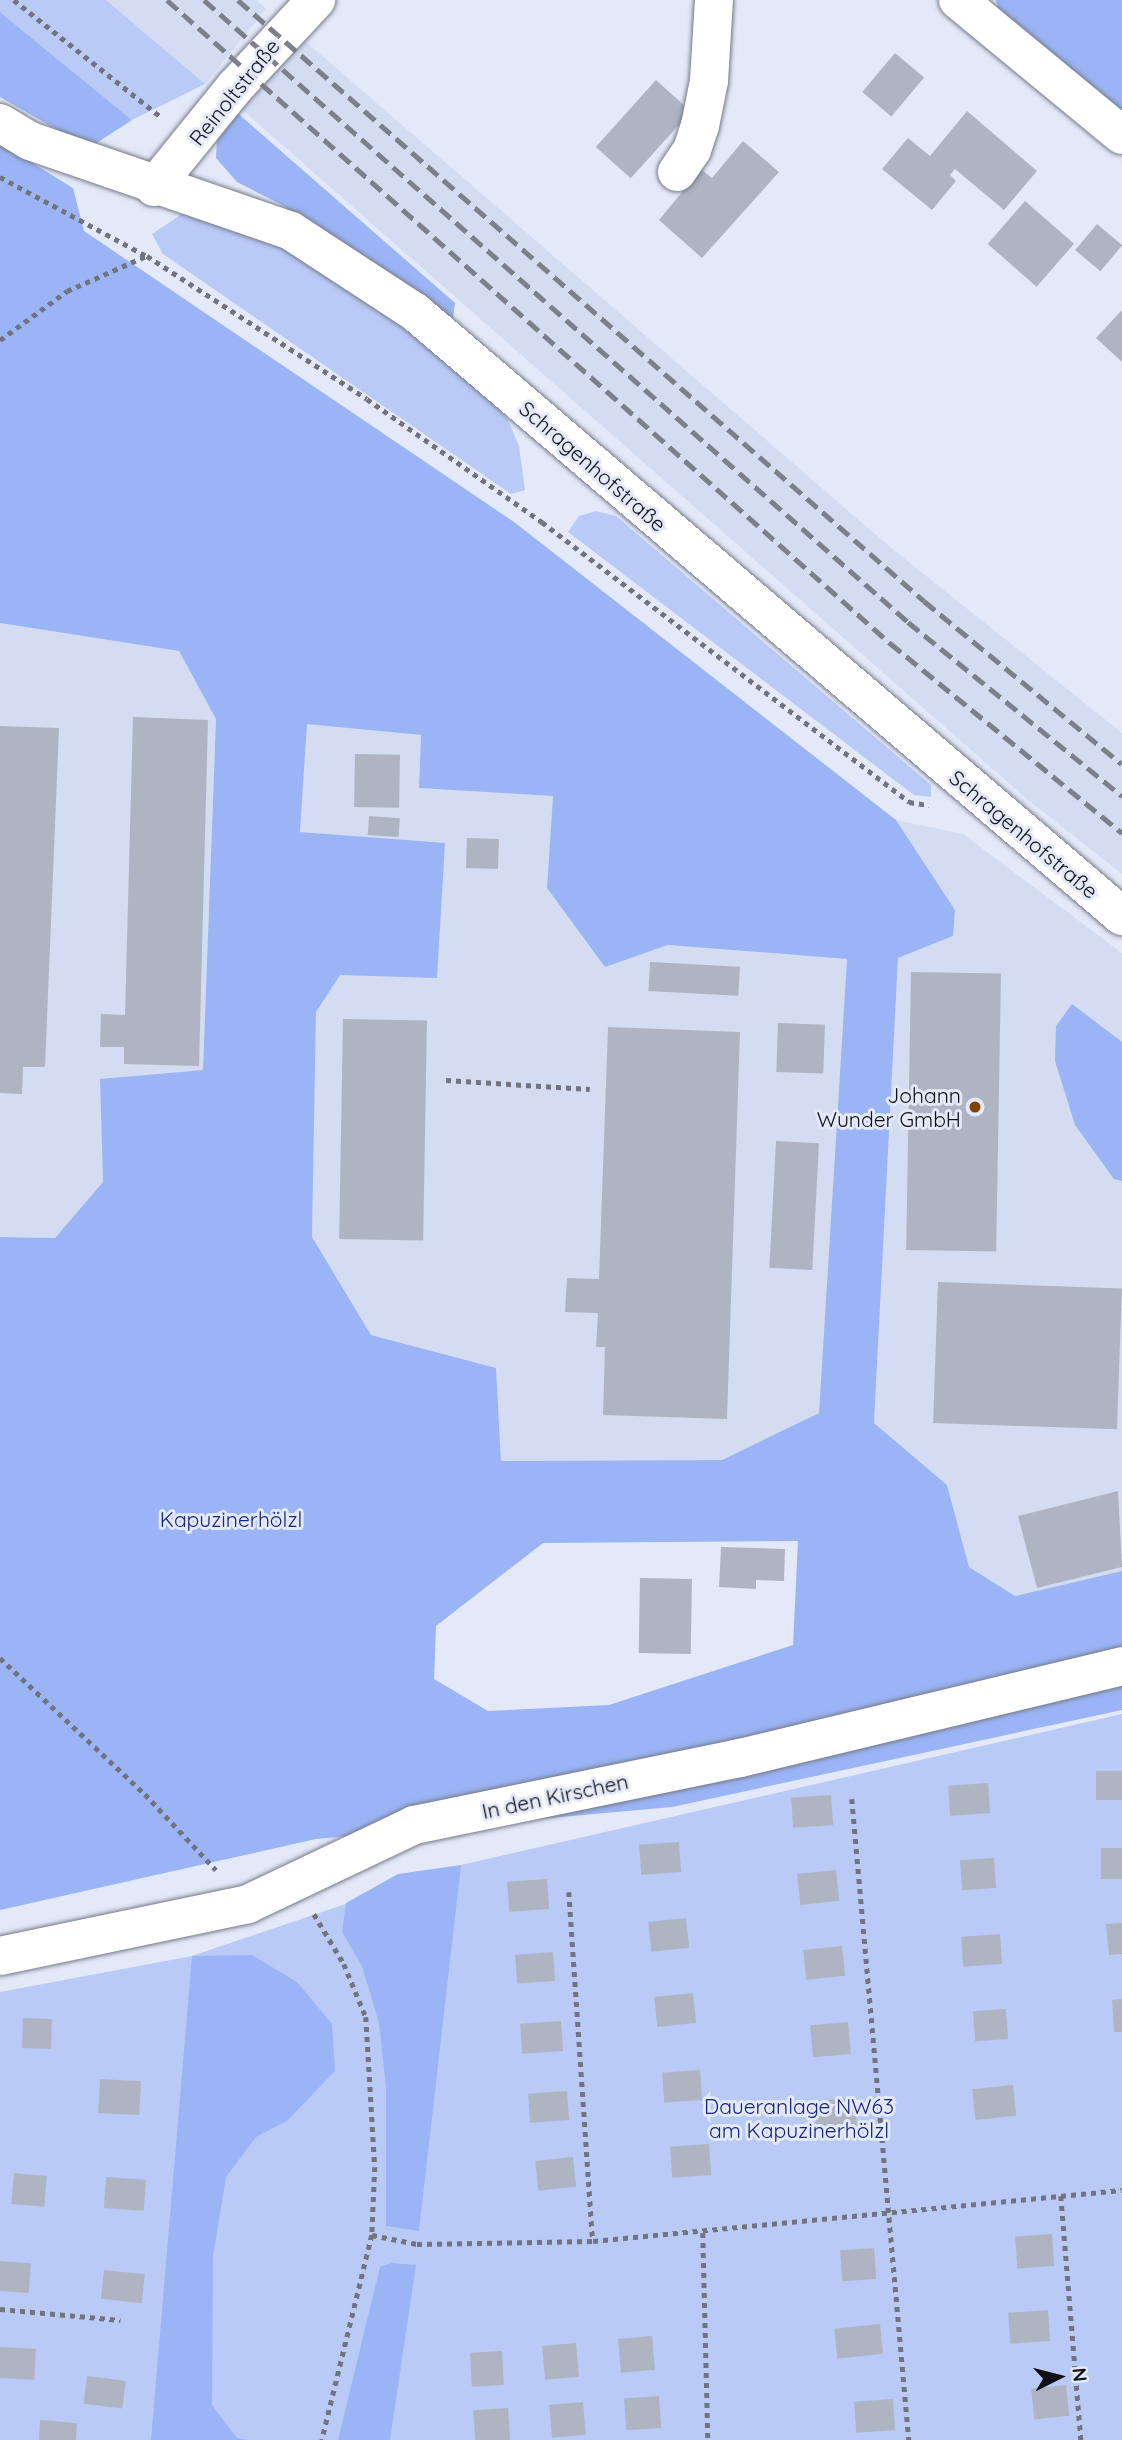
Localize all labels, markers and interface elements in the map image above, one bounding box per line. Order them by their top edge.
street label: Reinoltstraße [183,34,285,150]
street label: Schragenhofstraße [514,395,672,537]
street label: Schragenhofstraße [945,765,1103,903]
place label: Johann Wunder GmbH [817,1082,961,1132]
marker: Johann Wunder GmbH [967,1099,983,1115]
park label: Kapuzinerhölzl [160,1506,302,1532]
street label: In den Kirschen [480,1768,630,1824]
park label: Daueranlage NW63 am Kapuzinerhölzl [704,2093,894,2143]
north arrow [1024,2342,1094,2412]
text: N [1067,2367,1093,2383]

